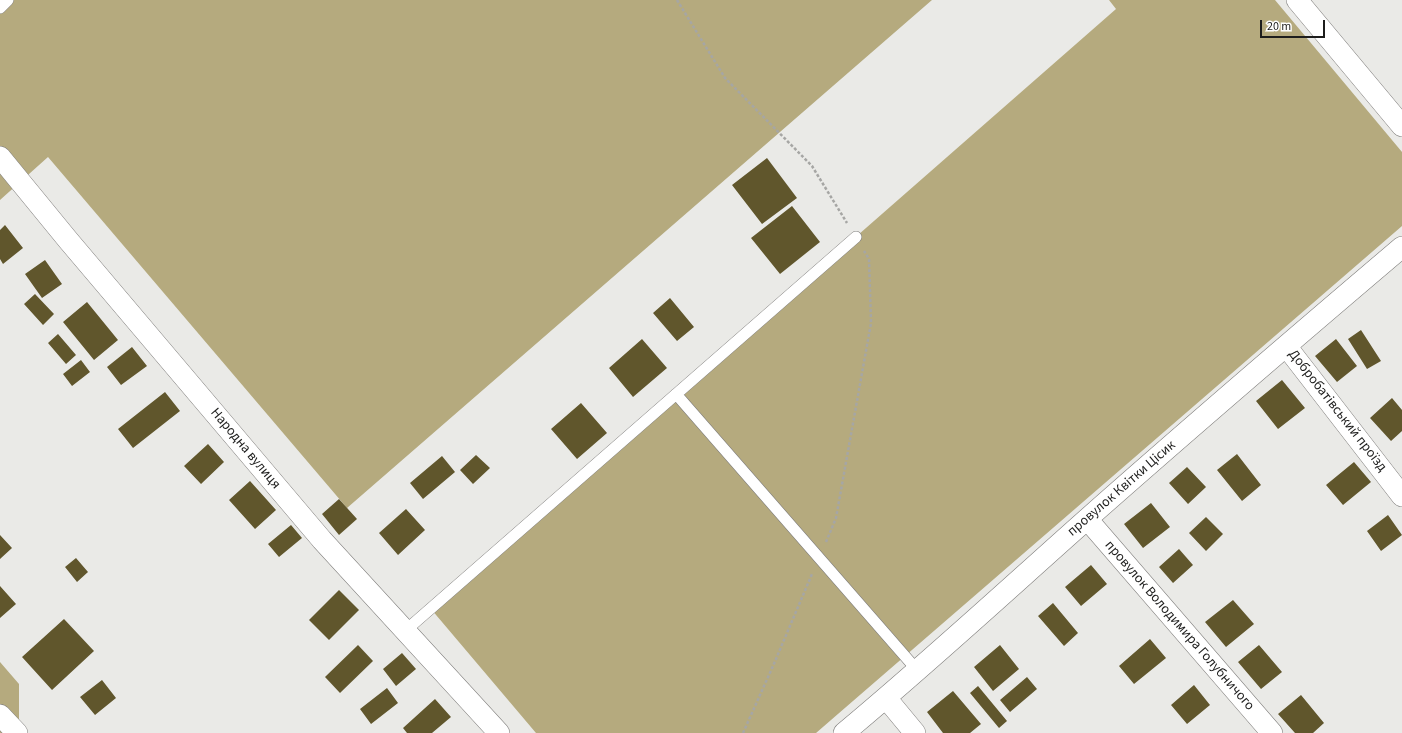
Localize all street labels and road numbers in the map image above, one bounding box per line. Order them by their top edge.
street label: Добробатівський проїзд [1284,347,1390,475]
street label: Народна вулиця [206,405,284,493]
street label: провулок Квітки Цісик [1064,437,1180,541]
street label: провулок Володимира Голубничого [1101,538,1257,714]

